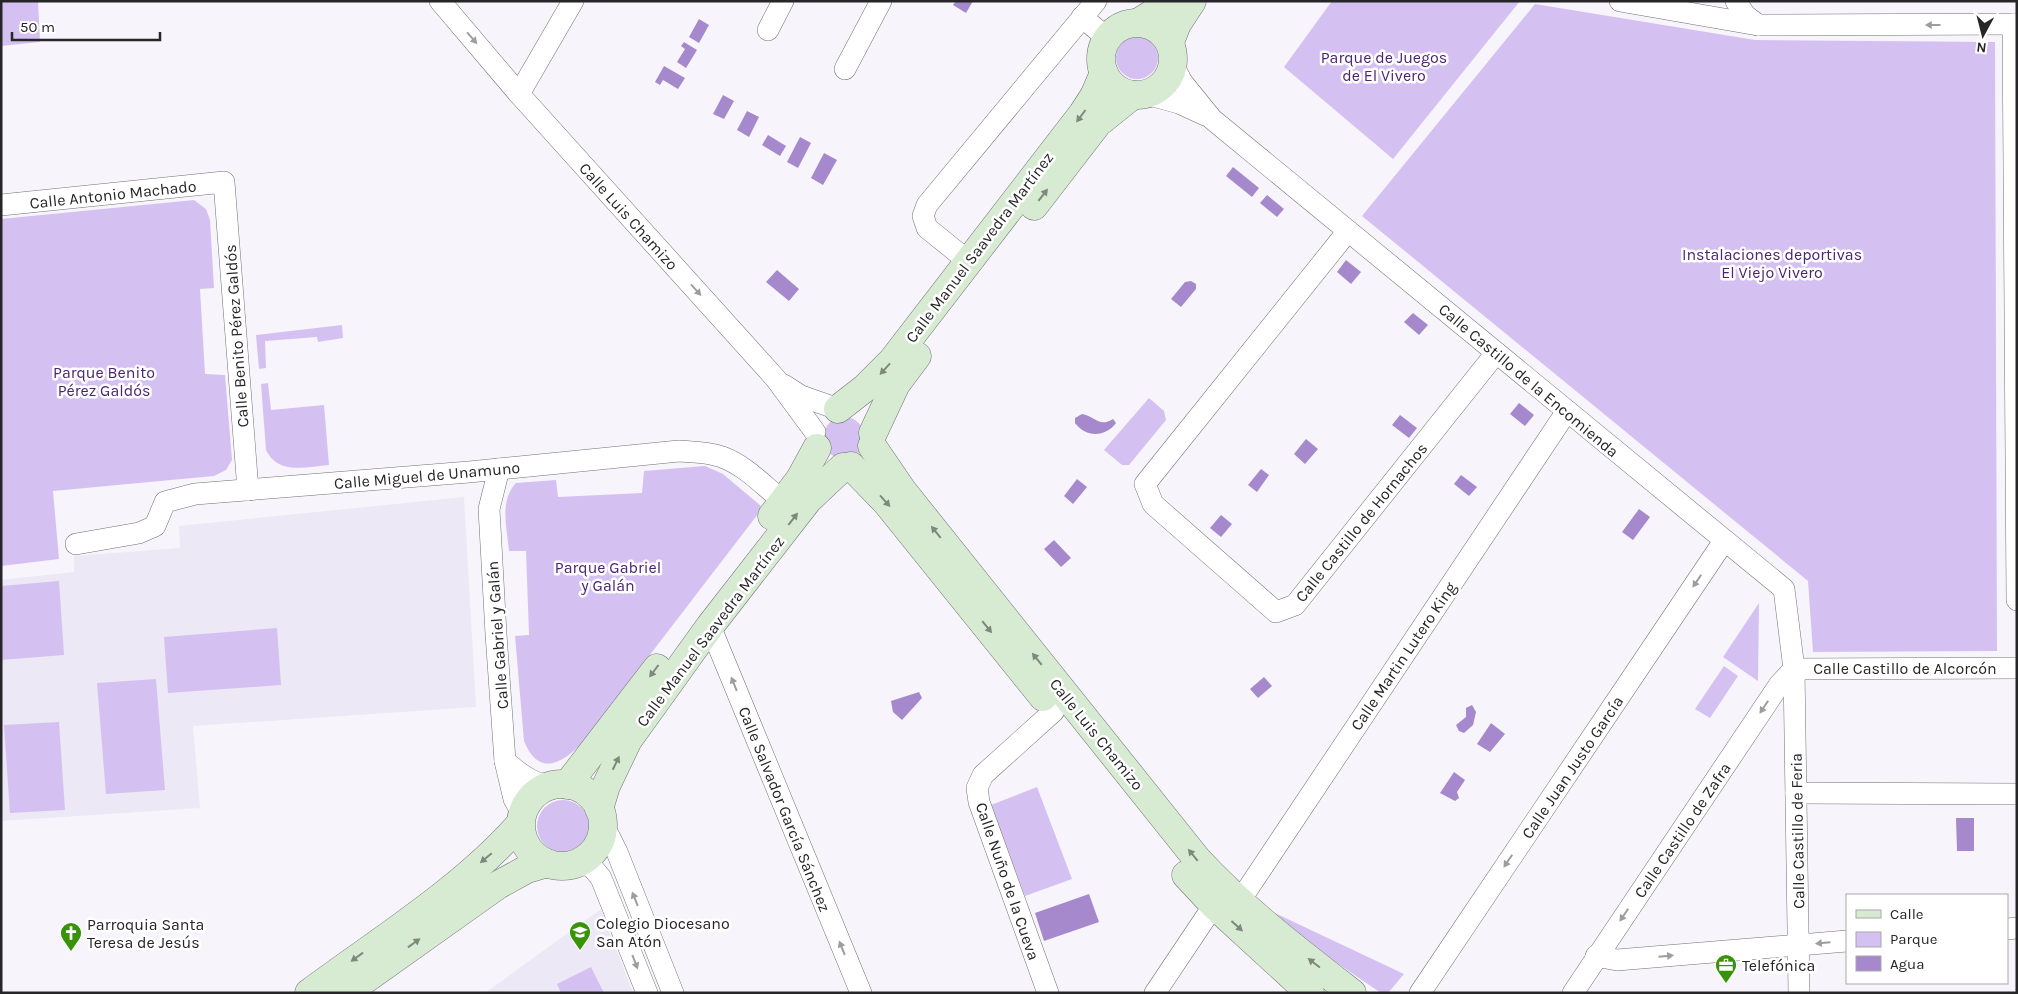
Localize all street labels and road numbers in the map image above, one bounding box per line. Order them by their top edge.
street label: Calle Manuel Saavedra Martínez [902,148,1057,346]
street label: Calle Luis Chamizo [575,159,682,274]
street label: Calle Antonio Machado [29,176,197,213]
street label: Calle Benito Pérez Galdós [221,244,252,428]
street label: Calle Castillo de la Encomienda [1435,299,1623,461]
street label: Calle Castillo de Hornachos [1291,439,1431,606]
street label: Calle Miguel de Unamuno [333,458,521,493]
street label: Calle Manuel Saavedra Martínez [633,532,788,730]
street label: Calle Gabriel y Galán [483,560,512,710]
street label: Calle Martin Lutero King [1347,578,1460,734]
street label: Calle Castillo de Alcorcón [1813,659,1997,678]
street label: Calle Luis Chamizo [1046,675,1147,794]
street label: Calle Juan Justo García [1518,692,1627,842]
street label: Calle Salvador García Sánchez [735,704,834,915]
street label: Calle Castillo de Feria [1787,753,1808,909]
street label: Calle Castillo de Zafra [1630,759,1735,901]
street label: Calle Nuño de la Cueva [972,800,1043,963]

